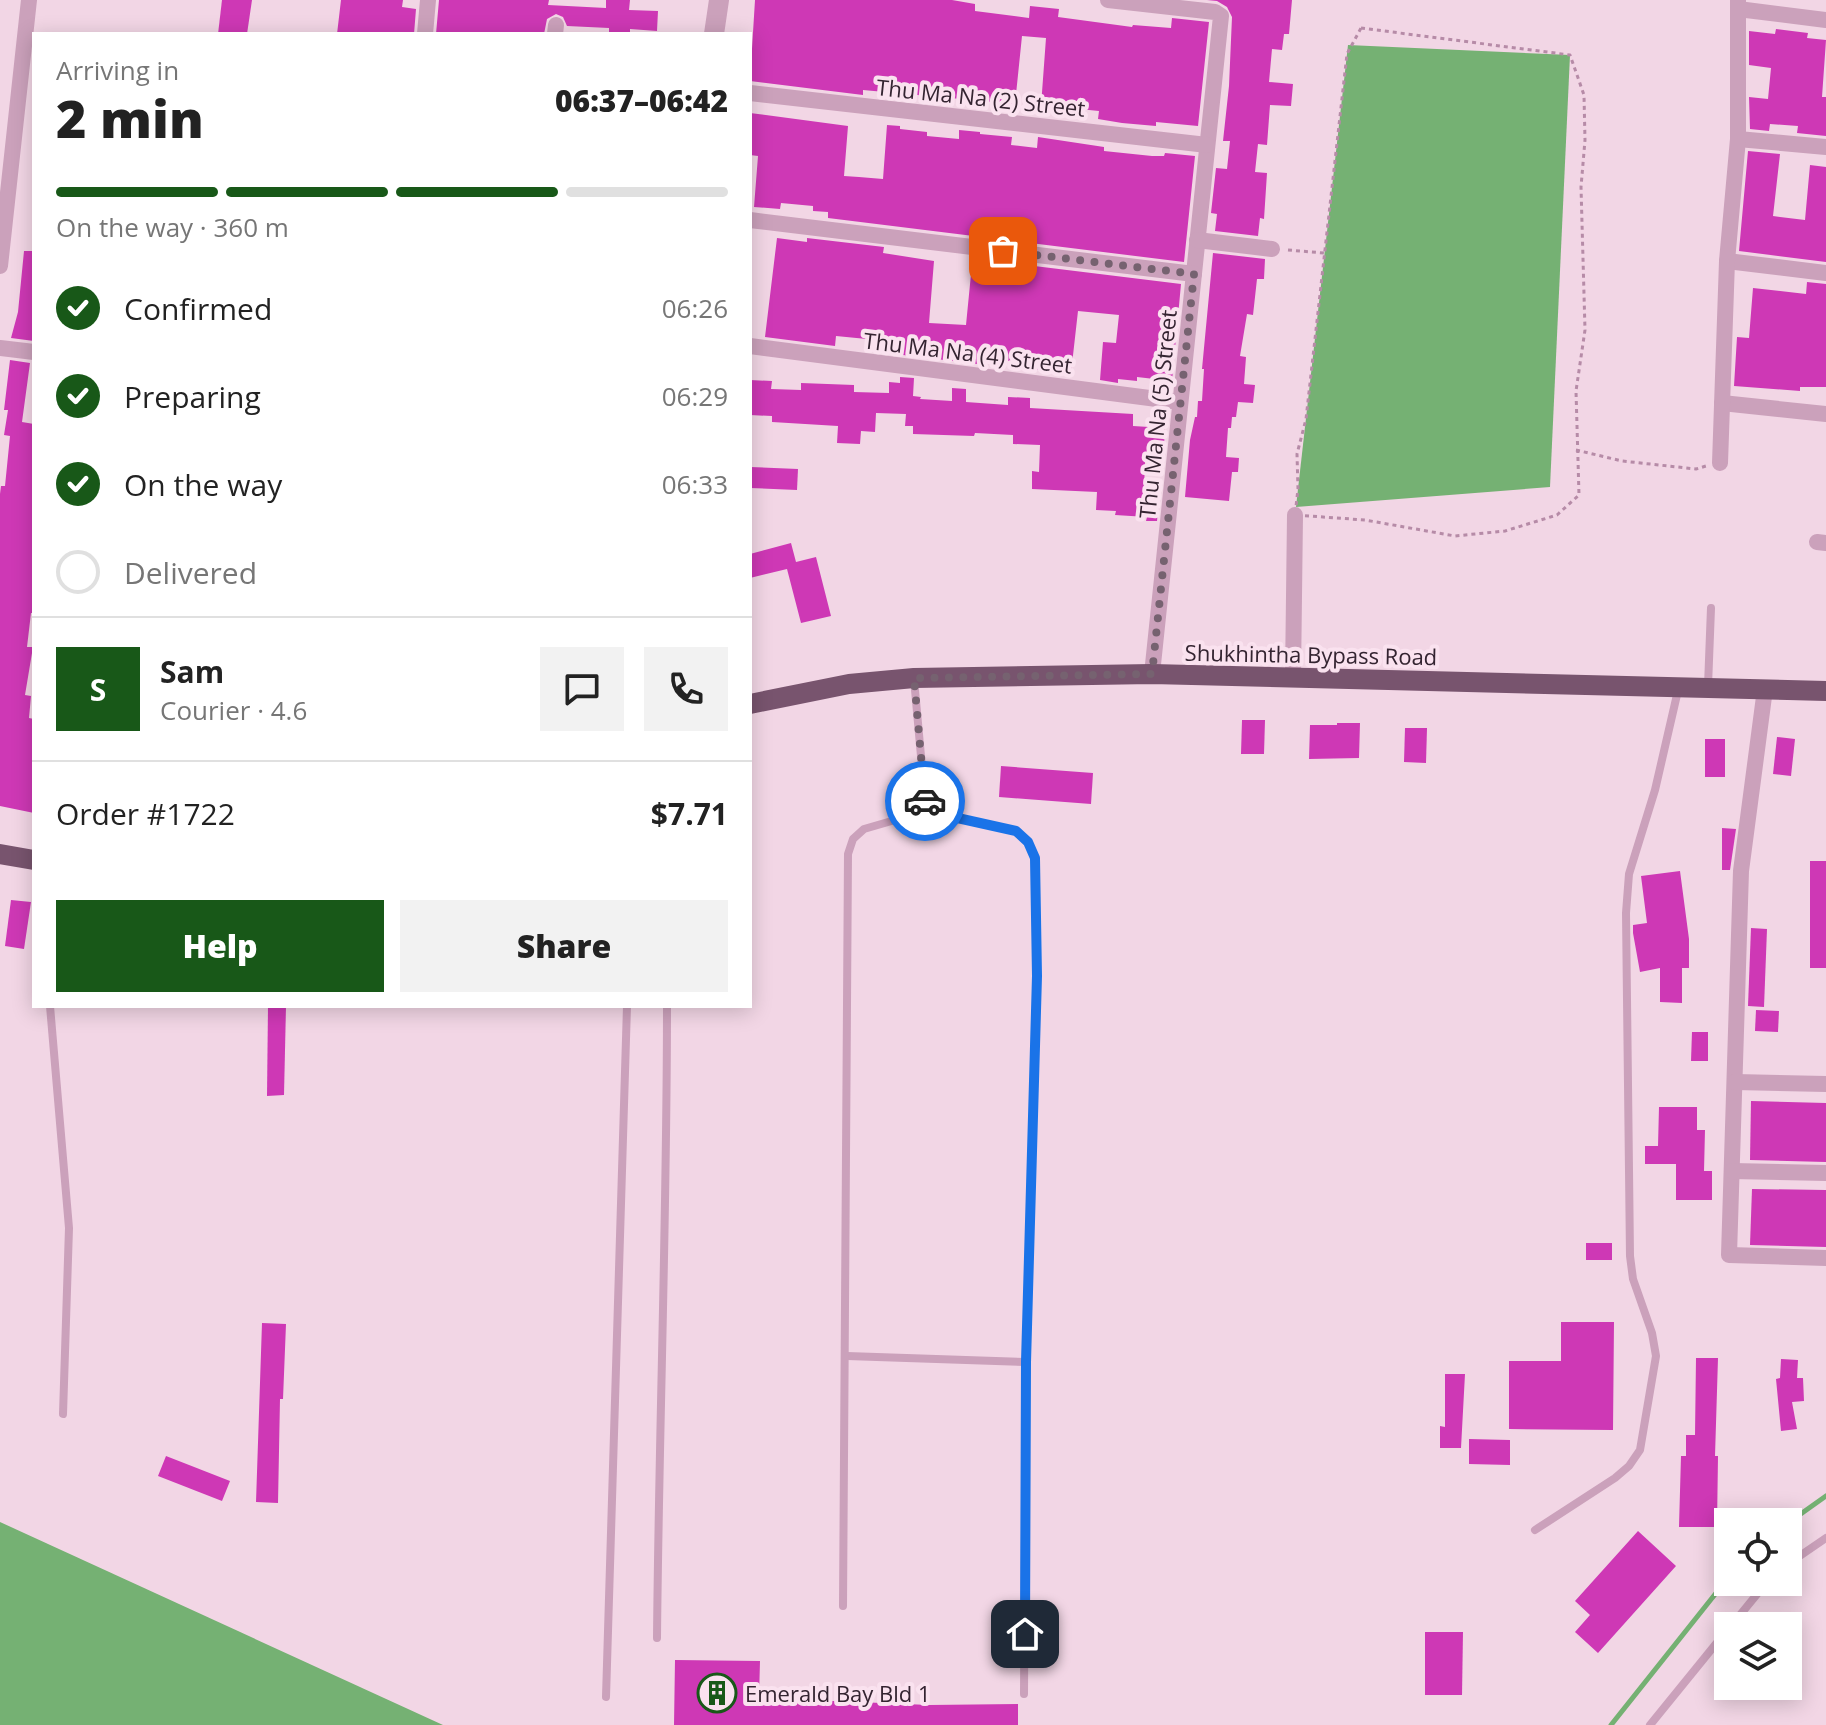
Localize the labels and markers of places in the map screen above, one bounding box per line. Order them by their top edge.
pin [969,217,1037,285]
pin [991,1600,1059,1668]
building icon: Emerald Bay Bld 1 [696,1672,738,1714]
place label: Emerald Bay Bld 1 [745,1678,931,1708]

